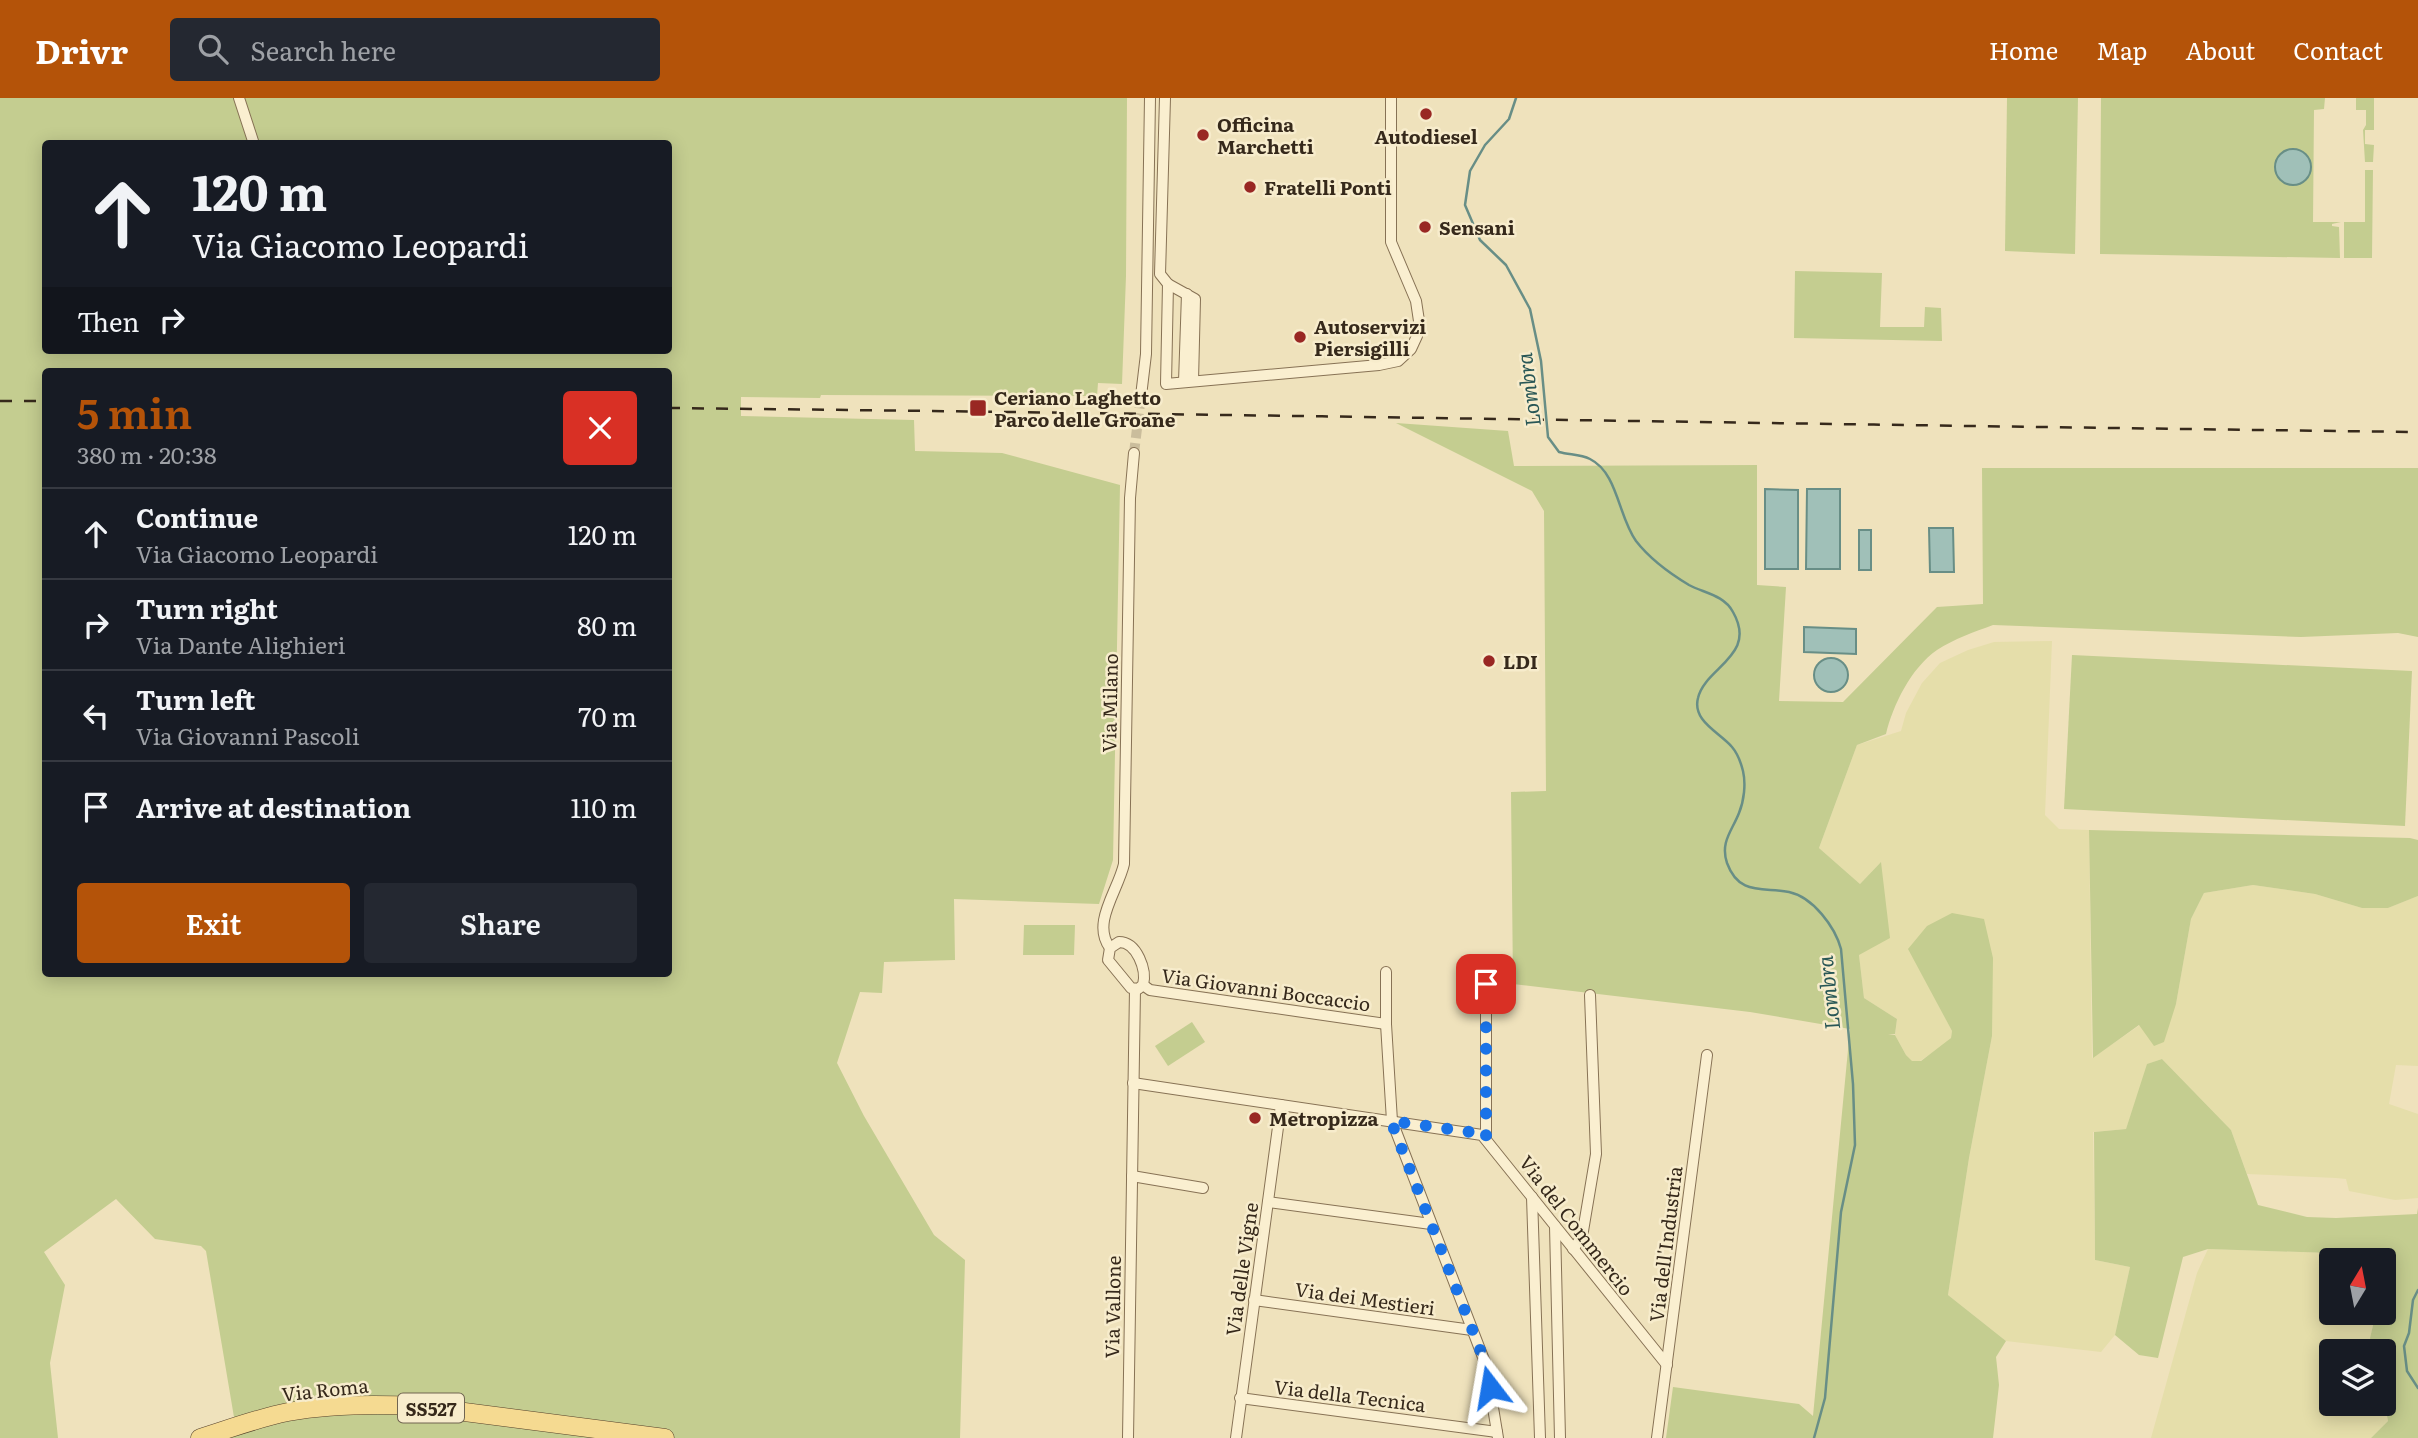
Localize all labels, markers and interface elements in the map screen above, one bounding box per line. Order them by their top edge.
search box [170,18,660,81]
text: Drivr [35,25,128,74]
icon: search [194,30,232,68]
text: Search here [250,30,396,69]
text: Home [1989,32,2058,67]
text: Map [2096,32,2147,67]
text: About [2185,32,2255,67]
text: Contact [2293,32,2383,67]
marker: Autodiesel [1418,106,1434,122]
place label: Officina Marchetti [1217,110,1314,160]
place label: Autodiesel [1374,122,1478,150]
marker: Officina Marchetti [1195,127,1211,143]
text: 120 m [192,153,327,226]
icon: ahead [77,168,168,259]
place label: Fratelli Ponti [1264,173,1392,201]
marker: Fratelli Ponti [1242,179,1258,195]
place label: Sensani [1439,213,1515,241]
marker: Sensani [1417,219,1433,235]
text: Via Giacomo Leopardi [192,220,529,268]
text: Then [77,301,139,340]
icon: right [153,301,191,339]
place label: Autoservizi Piersigilli [1314,312,1426,362]
marker: Autoservizi Piersigilli [1292,329,1308,345]
water label: Lombra [1507,351,1547,429]
text: 5 min [77,380,192,442]
place label: Ceriano Laghetto Parco delle Groane [994,383,1176,433]
button: close [563,391,637,465]
marker: Ceriano Laghetto Parco delle Groane [968,398,988,418]
text: 380 m · 20:38 [77,437,217,471]
text: Continue [136,497,258,536]
text: 120 m [568,514,637,553]
icon: ahead [77,515,115,553]
text: Via Giacomo Leopardi [136,536,378,570]
text: Turn right [136,588,278,627]
text: 80 m [577,605,637,644]
icon: right [77,606,115,644]
text: Via Dante Alighieri [136,627,345,661]
place label: LDI [1503,647,1538,675]
street label: Via Milano [1094,653,1124,753]
marker: LDI [1481,653,1497,669]
text: Turn left [136,679,255,718]
text: 70 m [578,696,637,735]
icon: left [77,697,115,735]
text: Via Giovanni Pascoli [136,718,360,752]
text: Arrive at destination [136,787,411,826]
text: 110 m [570,787,637,826]
icon: arrive [77,788,115,826]
button: Exit [77,883,350,963]
button: Share [364,883,637,963]
pin [1456,954,1516,1014]
water label: Lombra [1808,955,1846,1031]
street label: Via Giovanni Boccaccio [1160,960,1372,1018]
icon: arrive [1467,965,1505,1003]
place label: Metropizza [1269,1104,1379,1132]
marker: Metropizza [1247,1110,1263,1126]
street label: Via del Commercio [1513,1149,1641,1301]
street label: Via dell'Industria [1642,1164,1689,1324]
street label: Via delle Vigne [1218,1200,1264,1337]
north arrow [2319,1248,2396,1325]
map controls [2319,1248,2396,1416]
street label: Via Vallone [1097,1255,1127,1359]
street label: Via dei Mestieri [1293,1274,1437,1322]
button: layers [2319,1339,2396,1416]
position arrow [1453,1350,1527,1424]
street label: Via Roma [280,1370,370,1407]
street label: Via della Tecnica [1273,1372,1428,1418]
road number: SS527 [398,1394,464,1422]

